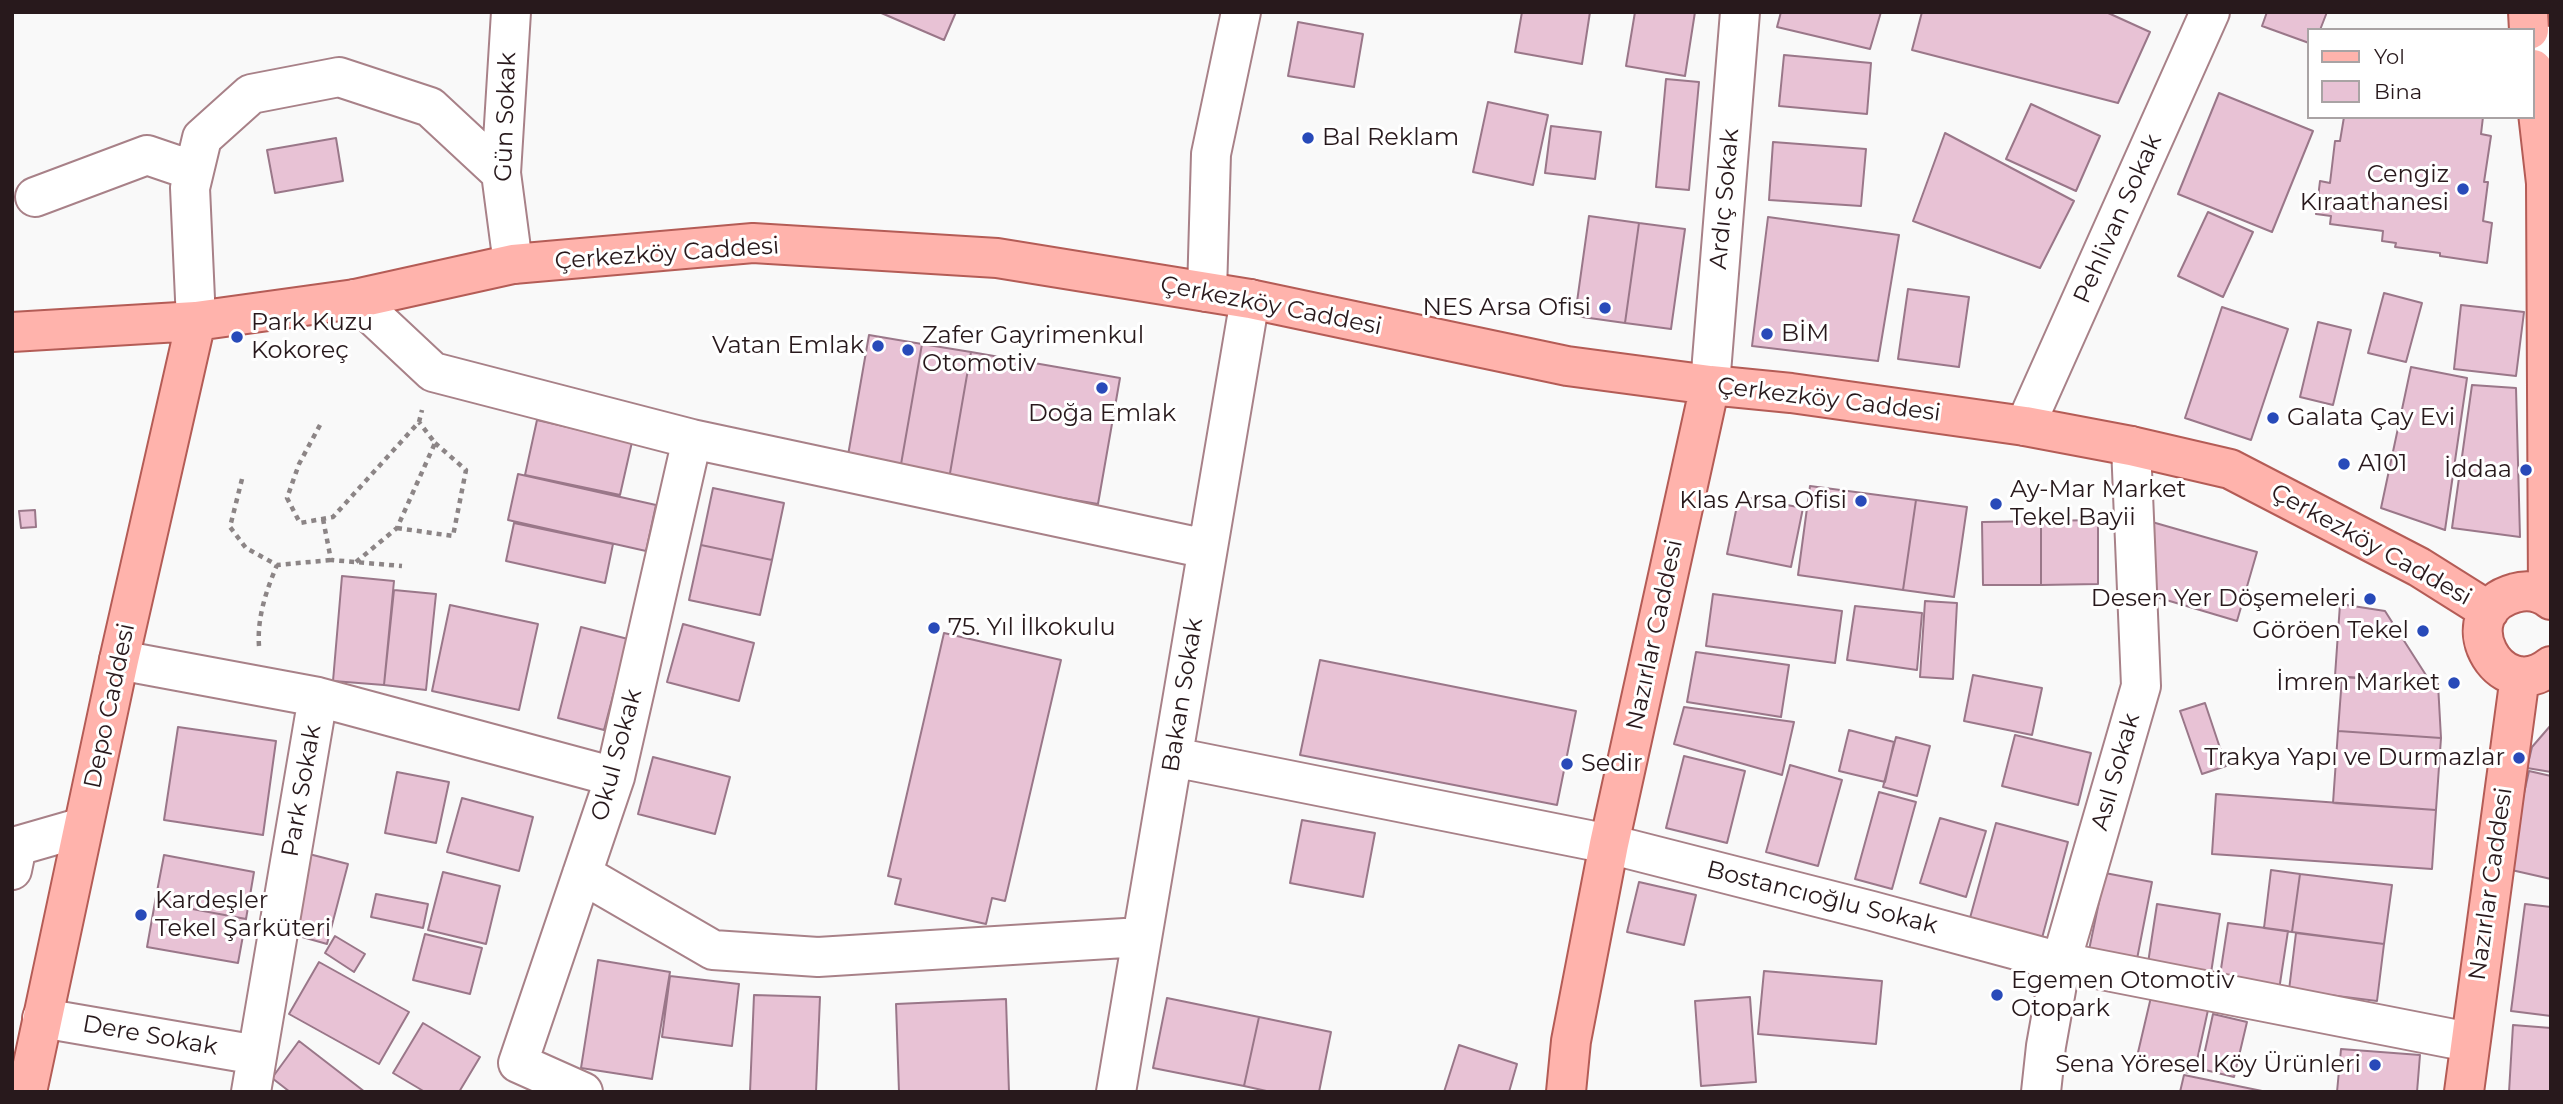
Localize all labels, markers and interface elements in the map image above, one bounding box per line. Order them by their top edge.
legend [2308,28,2535,119]
text: Yol [2374,44,2405,69]
street label: Gün Sokak [489,52,523,182]
text: Bina [2374,79,2422,104]
place label: Bal Reklam [1322,124,1459,152]
street label: Ardıç Sokak [1704,127,1746,271]
marker: Bal Reklam [1300,130,1316,146]
street label: Pehlivan Sokak [2068,130,2168,308]
place label: Cengiz Kıraathanesi [2300,161,2449,217]
marker: Cengiz Kıraathanesi [2455,181,2471,197]
street label: Çerkezköy Caddesi [554,232,780,276]
street label: Çerkezköy Caddesi [1158,270,1384,342]
place label: NES Arsa Ofisi [1422,294,1591,322]
marker: NES Arsa Ofisi [1597,300,1613,316]
place label: Park Kuzu Kokoreç [251,309,373,365]
place label: BİM [1781,320,1829,348]
place label: Zafer Gayrimenkul Otomotiv [922,322,1144,378]
marker: BİM [1759,326,1775,342]
marker: Park Kuzu Kokoreç [229,329,245,345]
place label: Vatan Emlak [712,332,864,360]
marker: Vatan Emlak [870,338,886,354]
marker: Zafer Gayrimenkul Otomotiv [900,342,916,358]
street label: Çerkezköy Caddesi [1716,372,1942,428]
marker: Doğa Emlak [1094,380,1110,396]
place label: Doğa Emlak [1028,400,1176,428]
place label: Galata Çay Evi [2287,404,2455,432]
marker: Galata Çay Evi [2265,410,2281,426]
place label: A101 [2358,450,2407,478]
marker: A101 [2336,456,2352,472]
place label: İddaa [2444,456,2512,484]
marker: İddaa [2518,462,2534,478]
place label: Ay-Mar Market Tekel Bayii [2010,476,2186,532]
street label: Çerkezköy Caddesi [2266,478,2476,612]
place label: Klas Arsa Ofisi [1679,487,1847,515]
marker: Klas Arsa Ofisi [1853,493,1869,509]
marker: Ay-Mar Market Tekel Bayii [1988,496,2004,512]
street label: Nazırlar Caddesi [1621,537,1689,733]
place label: Desen Yer Döşemeleri [2091,585,2356,613]
marker: Desen Yer Döşemeleri [2362,591,2378,607]
place label: 75. Yıl İlkokulu [948,614,1116,642]
street label: Bakan Sokak [1157,616,1209,774]
place label: Göröen Tekel [2252,617,2409,645]
marker: 75. Yıl İlkokulu [926,620,942,636]
street label: Depo Caddesi [78,621,142,791]
marker: Göröen Tekel [2415,623,2431,639]
place label: İmren Market [2276,669,2440,697]
marker: İmren Market [2446,675,2462,691]
street label: Okul Sokak [586,686,648,824]
street label: Asıl Sokak [2086,710,2146,834]
street label: Park Sokak [276,723,328,859]
place label: Trakya Yapı ve Durmazlar [2204,744,2505,772]
place label: Sedir [1581,750,1643,778]
marker: Trakya Yapı ve Durmazlar [2511,750,2527,766]
marker: Sedir [1559,756,1575,772]
street label: Nazırlar Caddesi [2463,786,2519,982]
street label: Bostancıoğlu Sokak [1703,855,1941,941]
place label: Kardeşler Tekel Şarküteri [155,887,331,943]
marker: Kardeşler Tekel Şarküteri [133,907,149,923]
place label: Egemen Otomotiv Otopark [2011,967,2235,1023]
marker: Egemen Otomotiv Otopark [1989,987,2005,1003]
street label: Dere Sokak [80,1010,220,1062]
place label: Sena Yöresel Köy Ürünleri [2055,1051,2361,1079]
marker: Sena Yöresel Köy Ürünleri [2367,1057,2383,1073]

